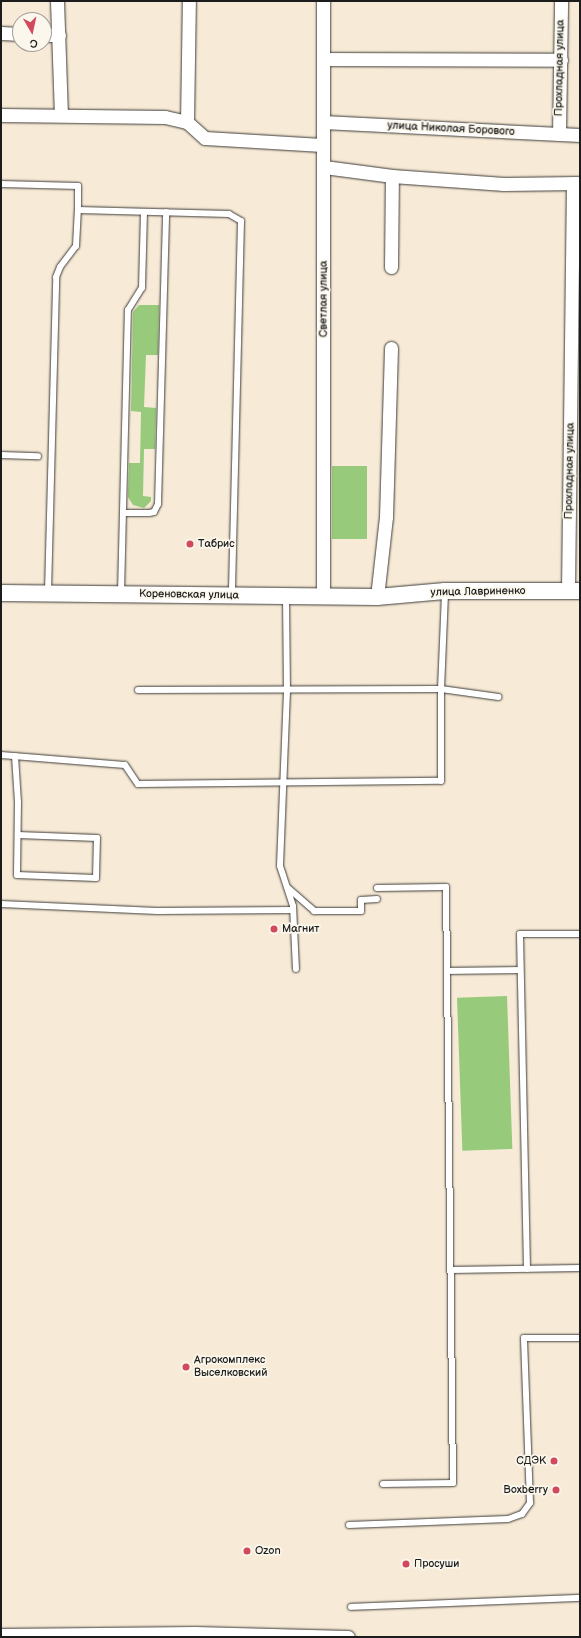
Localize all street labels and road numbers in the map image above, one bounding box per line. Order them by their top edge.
street label: Прохладная улица [553,20,567,116]
street label: улица Николая Борового [387,119,515,139]
street label: Светлая улица [317,261,331,337]
street label: Прохладная улица [563,423,577,519]
street label: улица Лавриненко [430,585,526,599]
street label: Кореновская улица [139,588,239,602]

